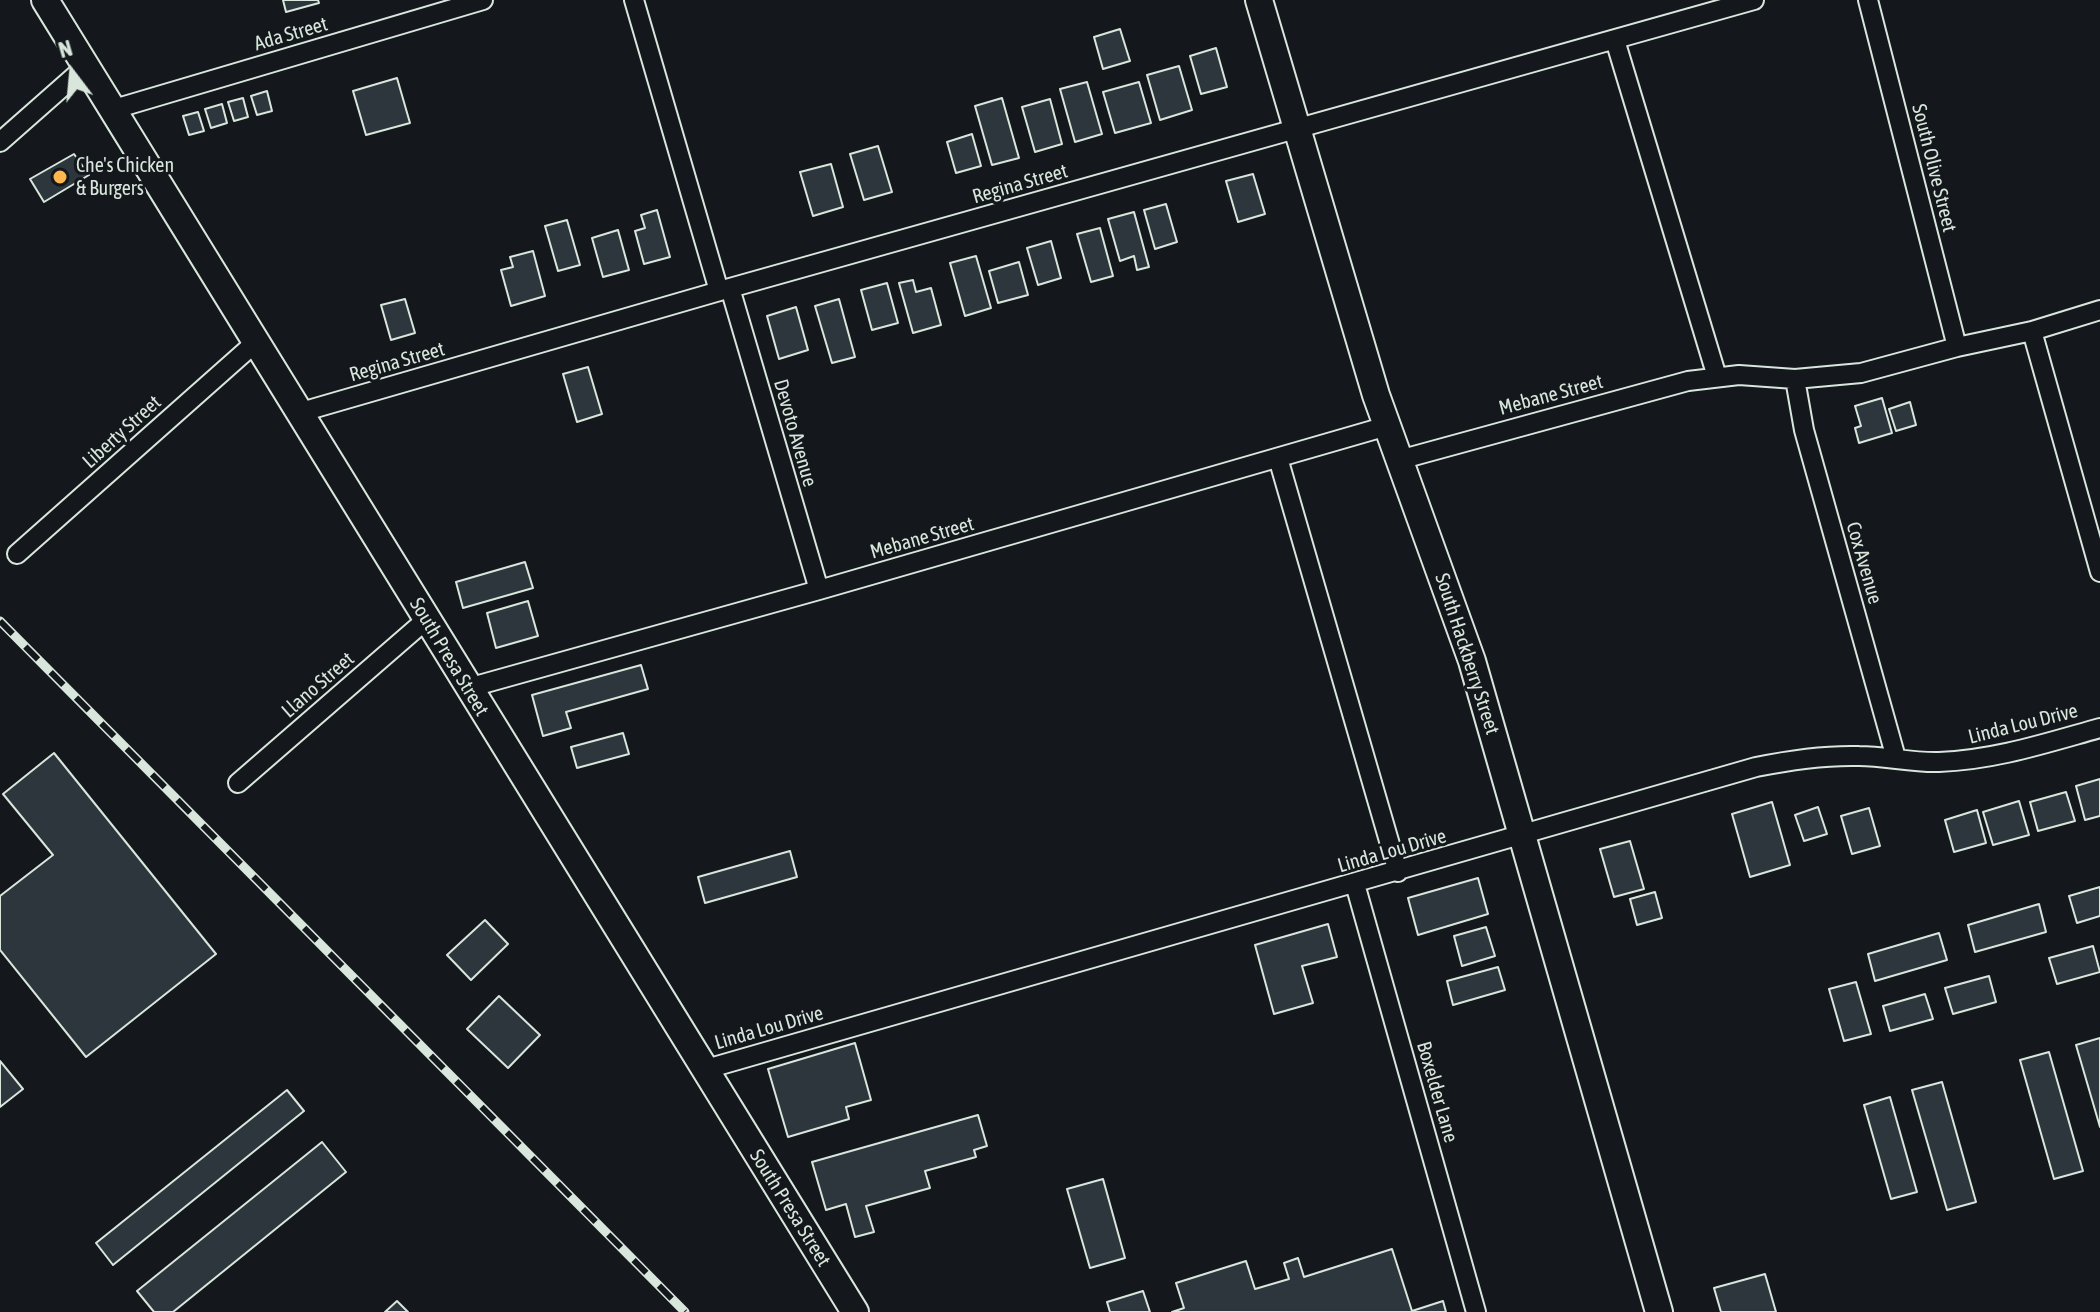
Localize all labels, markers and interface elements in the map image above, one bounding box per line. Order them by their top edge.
street label: Ada Street [252,12,330,56]
north arrow [32,32,112,112]
text: N [56,35,75,63]
street label: South Olive Street [1907,102,1961,234]
place label: Che's Chicken & Burgers [76,154,174,201]
street label: Regina Street [970,159,1070,209]
marker: Che's Chicken & Burgers [51,168,69,186]
street label: Regina Street [347,337,447,387]
street label: Mebane Street [1496,370,1606,420]
street label: Devoto Avenue [768,377,822,489]
street label: Liberty Street [78,391,166,473]
street label: Mebane Street [867,512,977,564]
street label: Cox Avenue [1841,519,1887,607]
street label: South Hackberry Street [1430,570,1504,738]
street label: South Presa Street [404,594,494,720]
street label: Llano Street [277,647,359,723]
street label: Linda Lou Drive [1966,699,2080,749]
street label: Linda Lou Drive [1335,824,1449,878]
street label: Linda Lou Drive [712,1001,826,1055]
street label: Boxelder Lane [1411,1039,1463,1145]
street label: South Presa Street [744,1145,836,1271]

